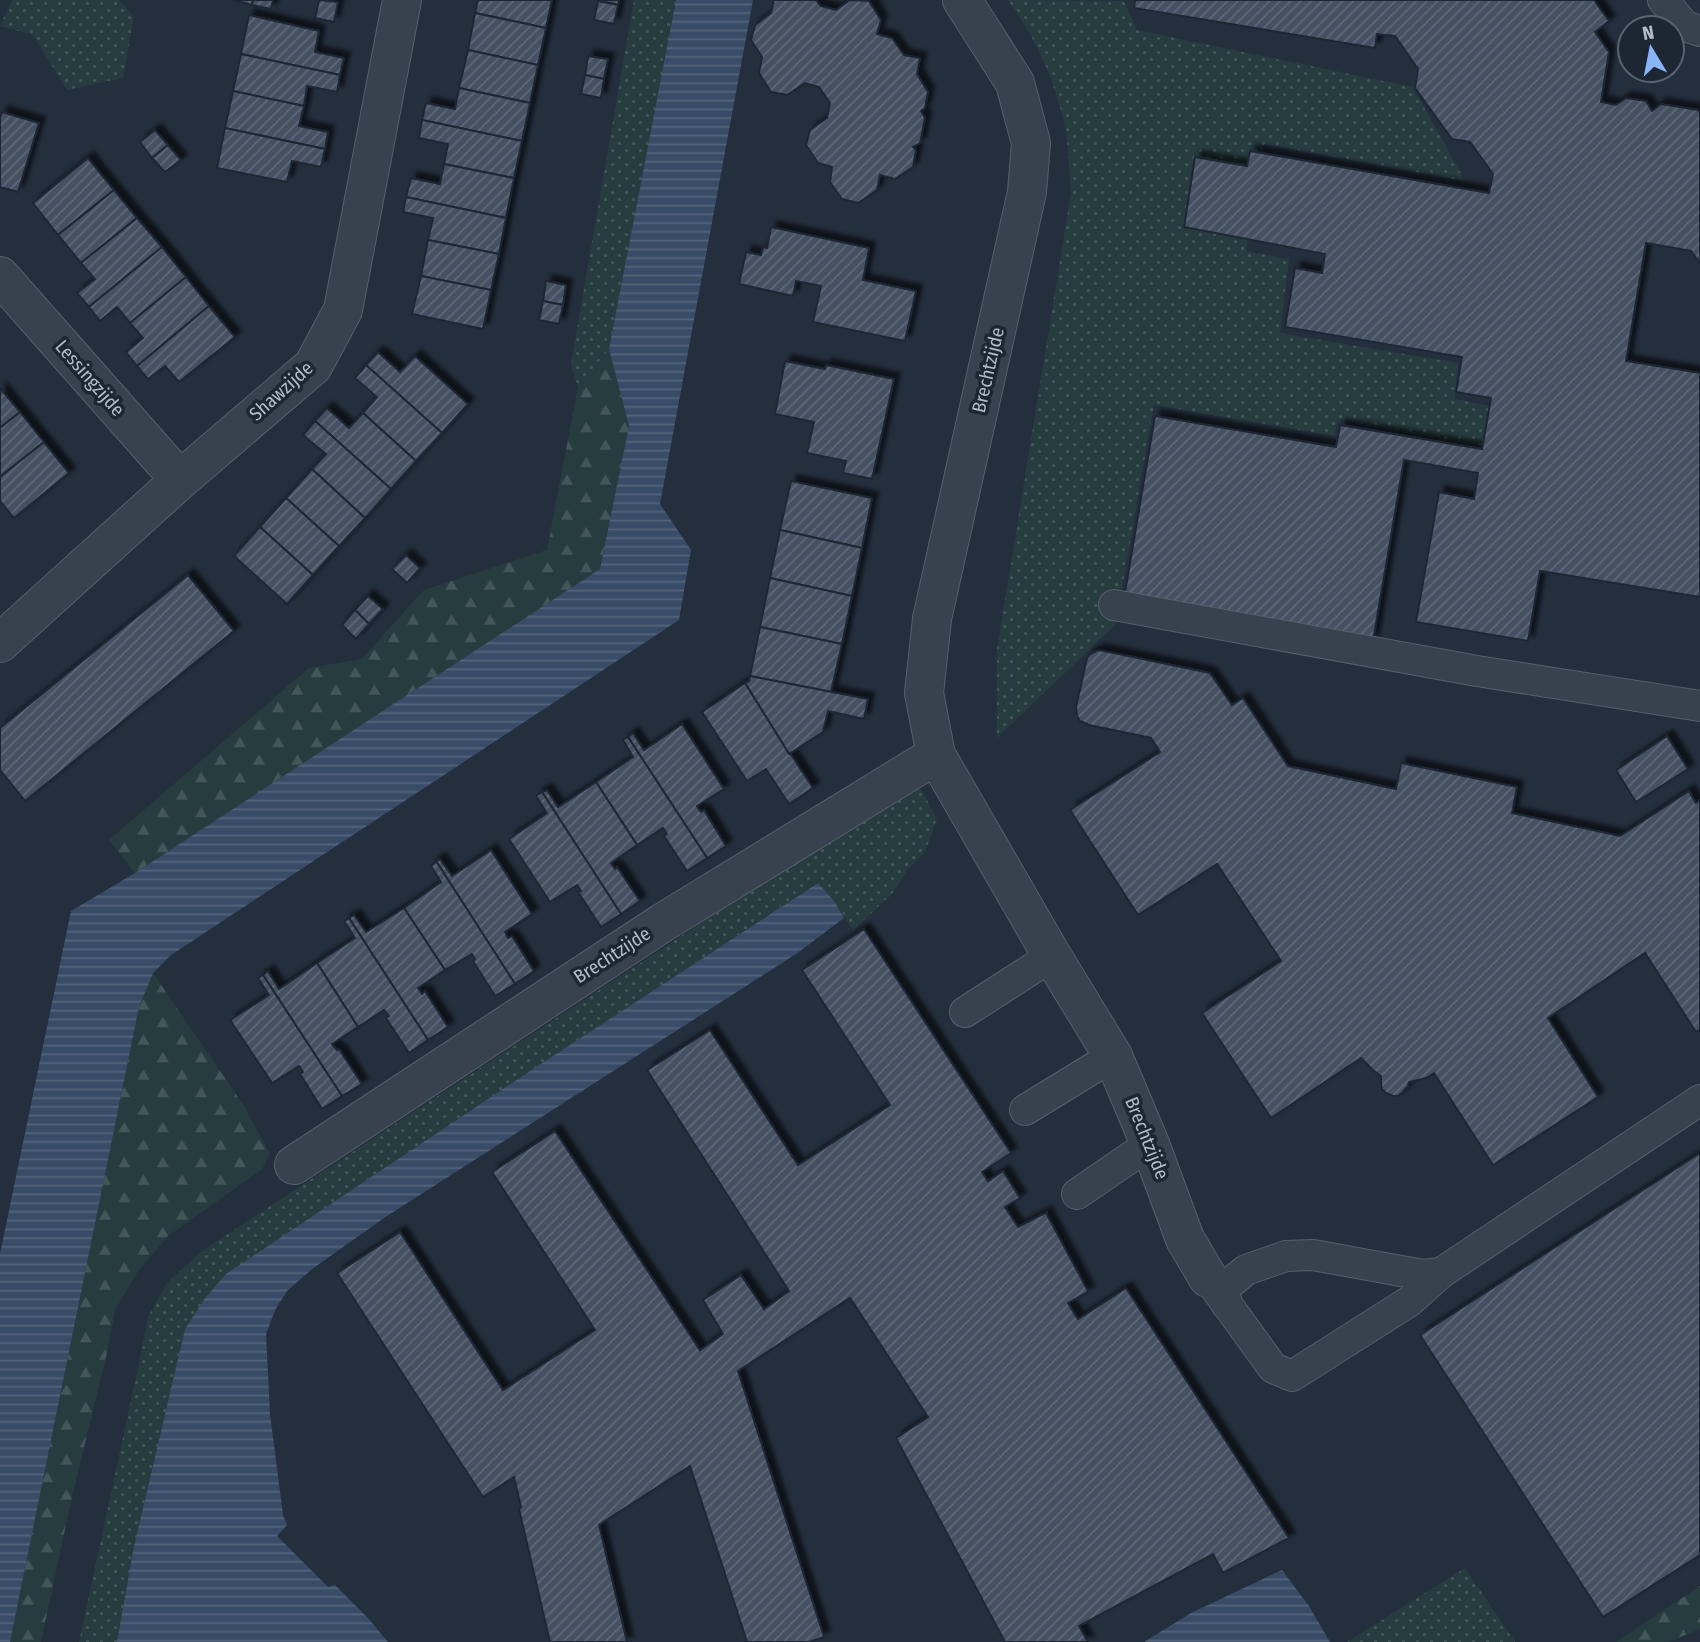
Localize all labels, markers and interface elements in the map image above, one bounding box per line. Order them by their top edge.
north arrow [1616,14,1686,84]
text: N [1641,20,1656,45]
street label: Brechtzijde [967,325,1009,415]
street label: Lessingzijde [51,335,129,421]
street label: Shawzijde [244,356,318,426]
street label: Brechtzijde [569,922,655,988]
street label: Brechtzijde [1120,1093,1174,1183]

